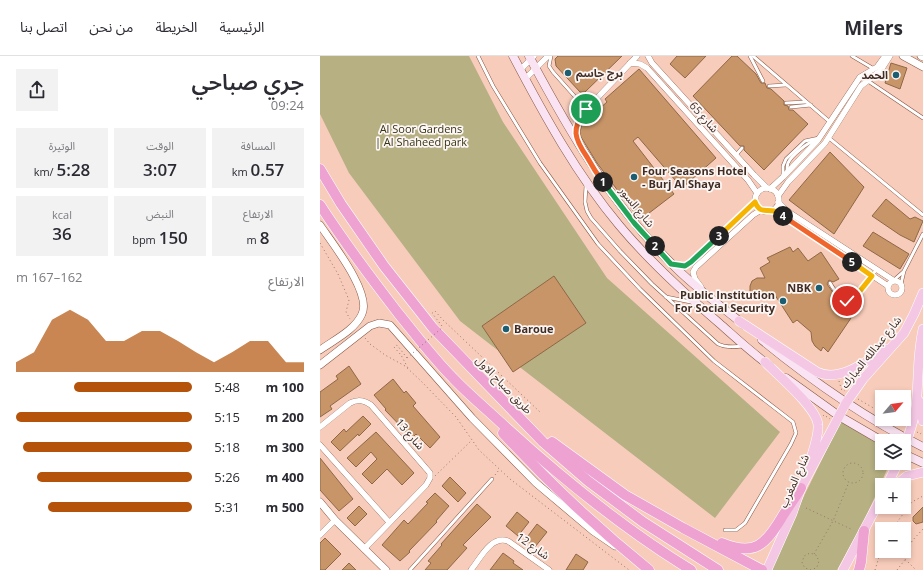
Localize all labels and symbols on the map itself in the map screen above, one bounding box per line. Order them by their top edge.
place label: برج جاسم [576,65,623,82]
place label: الحمد [861,67,888,82]
marker: برج جاسم [563,68,573,78]
marker: الحمد [891,70,901,80]
pin [569,92,603,126]
street label: شارع 65 [686,98,723,136]
park label: Al Soor Gardens | Al Shaheed park [375,121,467,149]
place label: Four Seasons Hotel - Burj Al Shaya [642,163,747,191]
pin: 1 [593,172,613,192]
marker: Four Seasons Hotel - Burj Al Shaya [629,172,639,182]
street label: شارع السور [615,182,659,231]
pin: 4 [773,206,793,226]
pin: 3 [709,226,729,246]
pin: 2 [645,236,665,256]
pin: 5 [842,252,862,272]
place label: NBK [787,280,812,295]
marker: NBK [814,283,824,293]
pin [830,284,864,318]
place label: Public Institution For Social Security [675,287,776,315]
marker: Public Institution For Social Security [778,296,788,306]
street label: شارع عبدالله المبارك [837,312,905,392]
place label: Baroue [514,321,554,336]
marker: Baroue [501,324,511,334]
street label: طريق صباح الاول [472,353,536,417]
north arrow [875,390,911,426]
street label: شارع 13 [392,415,428,453]
street label: شارع المغرب [775,451,813,510]
street label: شارع 12 [513,529,553,563]

